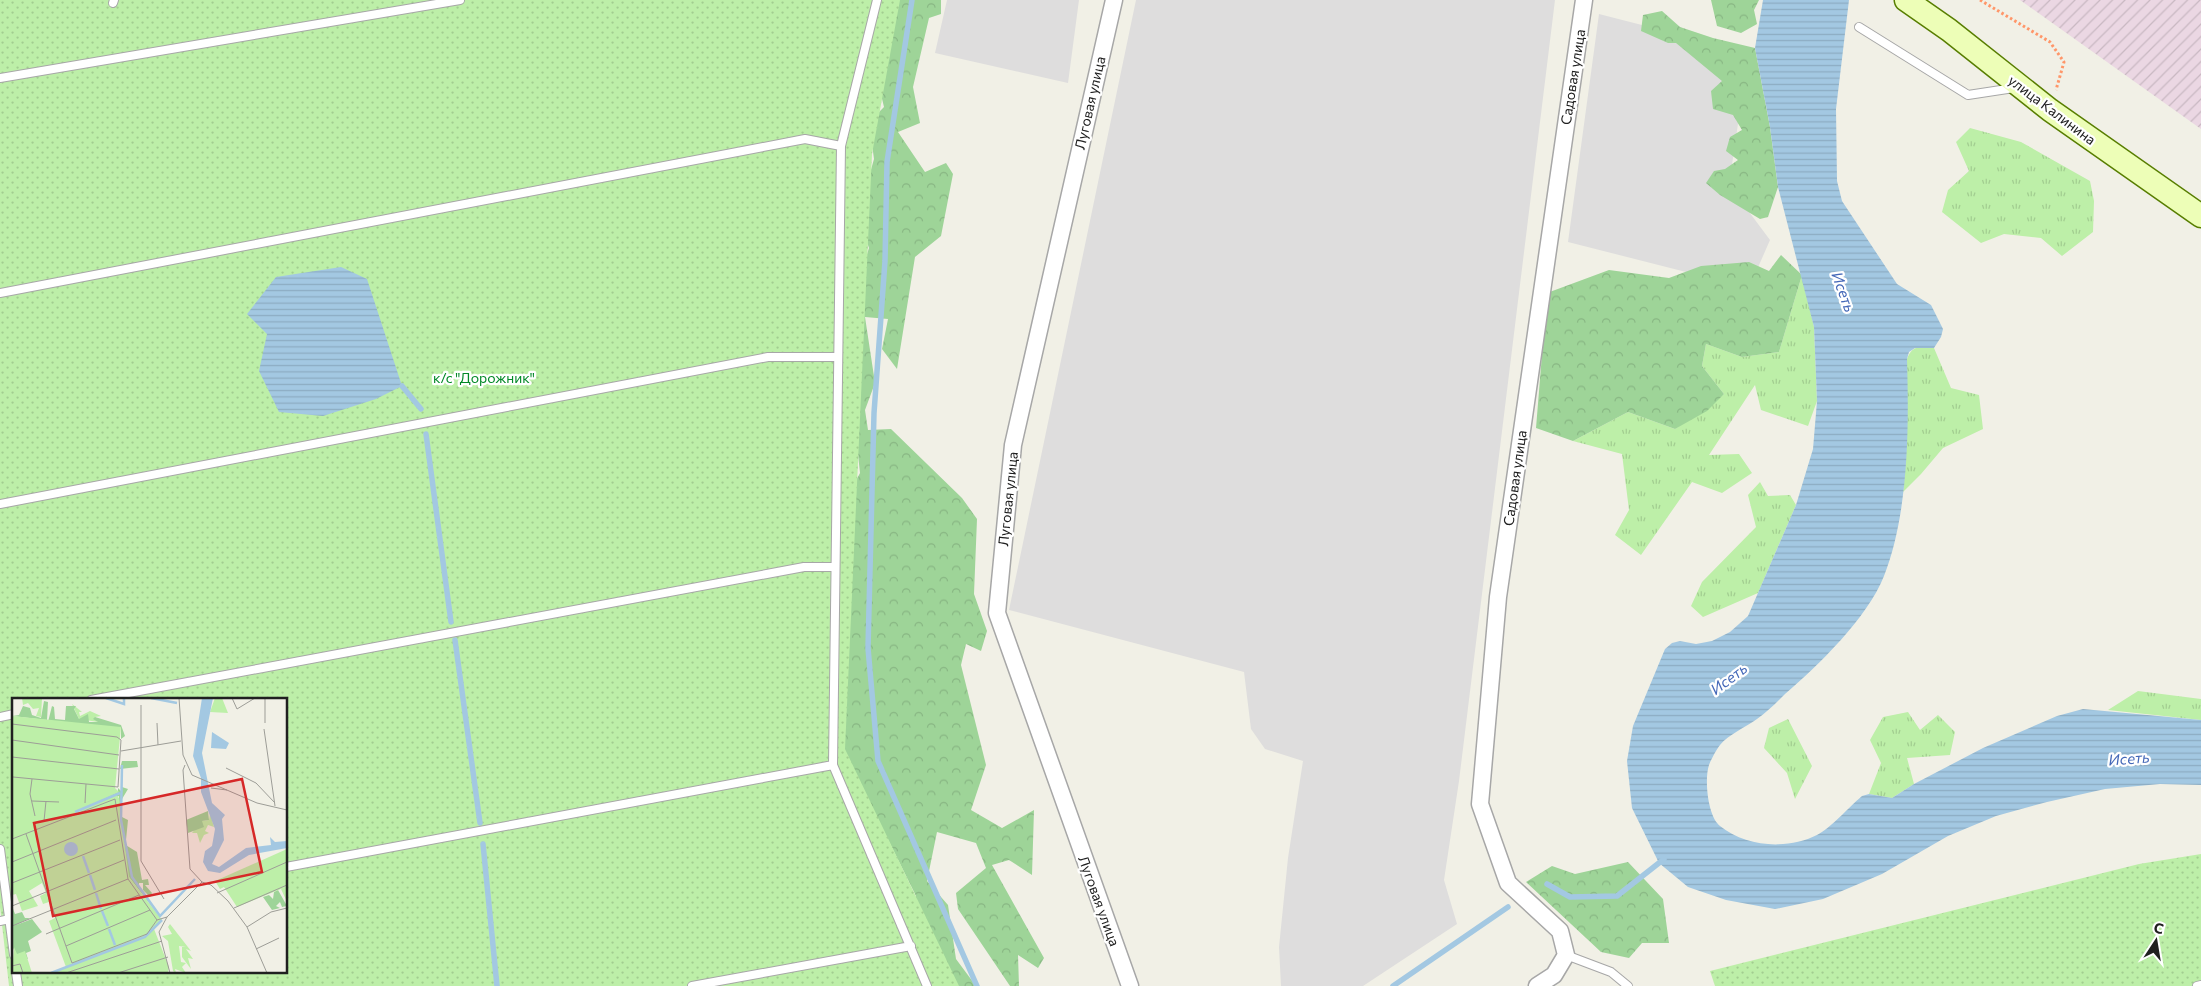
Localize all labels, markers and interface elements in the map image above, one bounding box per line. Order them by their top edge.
street label: Садовая улица [1557,28,1588,126]
street label: Луговая улица [1071,55,1109,151]
street label: улица Калинина [2005,71,2099,148]
water label: Исеть [1828,269,1860,314]
park label: к/с "Дорожник" [433,369,535,386]
street label: Садовая улица [1499,429,1530,527]
street label: Луговая улица [994,451,1021,547]
water label: Исеть [1706,658,1751,698]
inset map [12,698,288,974]
water label: Исеть [2108,748,2151,768]
street label: Луговая улица [1075,853,1124,948]
north arrow [2131,916,2181,966]
text: С [2152,918,2165,937]

